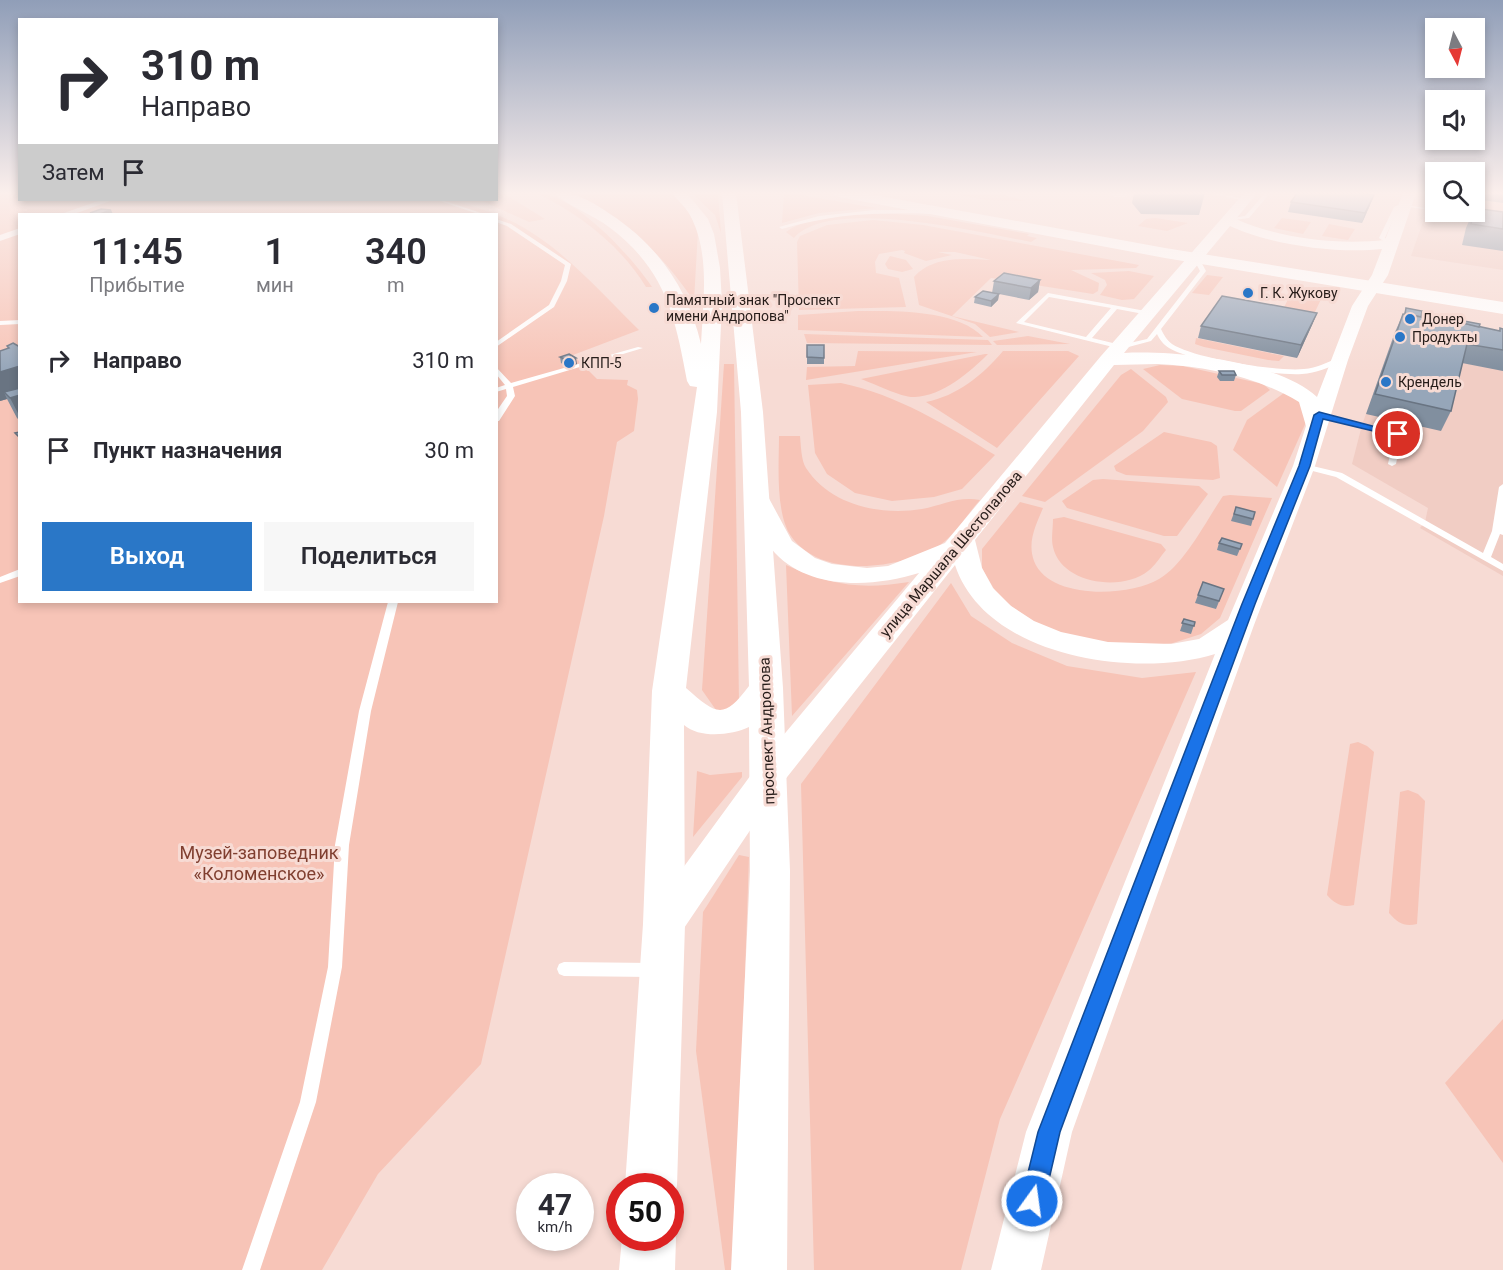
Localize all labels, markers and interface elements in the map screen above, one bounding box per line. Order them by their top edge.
north arrow [1425,18,1485,78]
map controls [1425,18,1485,222]
text: 310 m [141,41,260,90]
icon: right [42,42,120,120]
button: sound [1425,90,1485,150]
text: Направо [141,91,251,123]
icon: arrive [117,156,150,189]
text: Затем [42,160,105,185]
button: search [1425,162,1485,222]
text: 11:45 [91,231,183,273]
text: 1 [265,231,285,273]
text: 340 [365,231,427,273]
text: Прибытие [89,273,185,297]
text: мин [256,273,294,297]
text: m [387,273,405,297]
place label: Г. К. Жукову [1260,285,1338,301]
marker: Г. К. Жукову [1241,286,1255,300]
place label: Памятный знак "Проспект имени Андропова" [666,292,840,324]
marker: Памятный знак "Проспект имени Андропова" [647,301,661,315]
place label: Донер [1422,311,1464,327]
marker: Донер [1403,312,1417,326]
place label: Продукты [1412,329,1478,345]
marker: Продукты [1393,330,1407,344]
icon: right [42,344,75,377]
text: Направо [93,348,182,373]
text: 310 m [412,348,474,373]
place label: КПП-5 [581,355,622,371]
marker: КПП-5 [562,356,576,370]
place label: Крендель [1398,374,1462,390]
marker: Крендель [1379,375,1393,389]
pin [1372,408,1423,459]
icon: arrive [1381,417,1414,450]
icon: arrive [42,434,75,467]
text: Пункт назначения [93,438,282,463]
text: 30 m [425,438,474,463]
street label: улица Маршала Шестопалова [876,467,1026,641]
button: Выход [42,522,252,591]
button: Поделиться [264,522,474,591]
street label: проспект Андропова [755,657,779,805]
park label: Музей-заповедник «Коломенское» [179,842,339,884]
position arrow [1000,1169,1064,1233]
speed limit sign: 50 [606,1173,684,1251]
text: 47 [538,1187,572,1222]
text: km/h [537,1218,573,1236]

